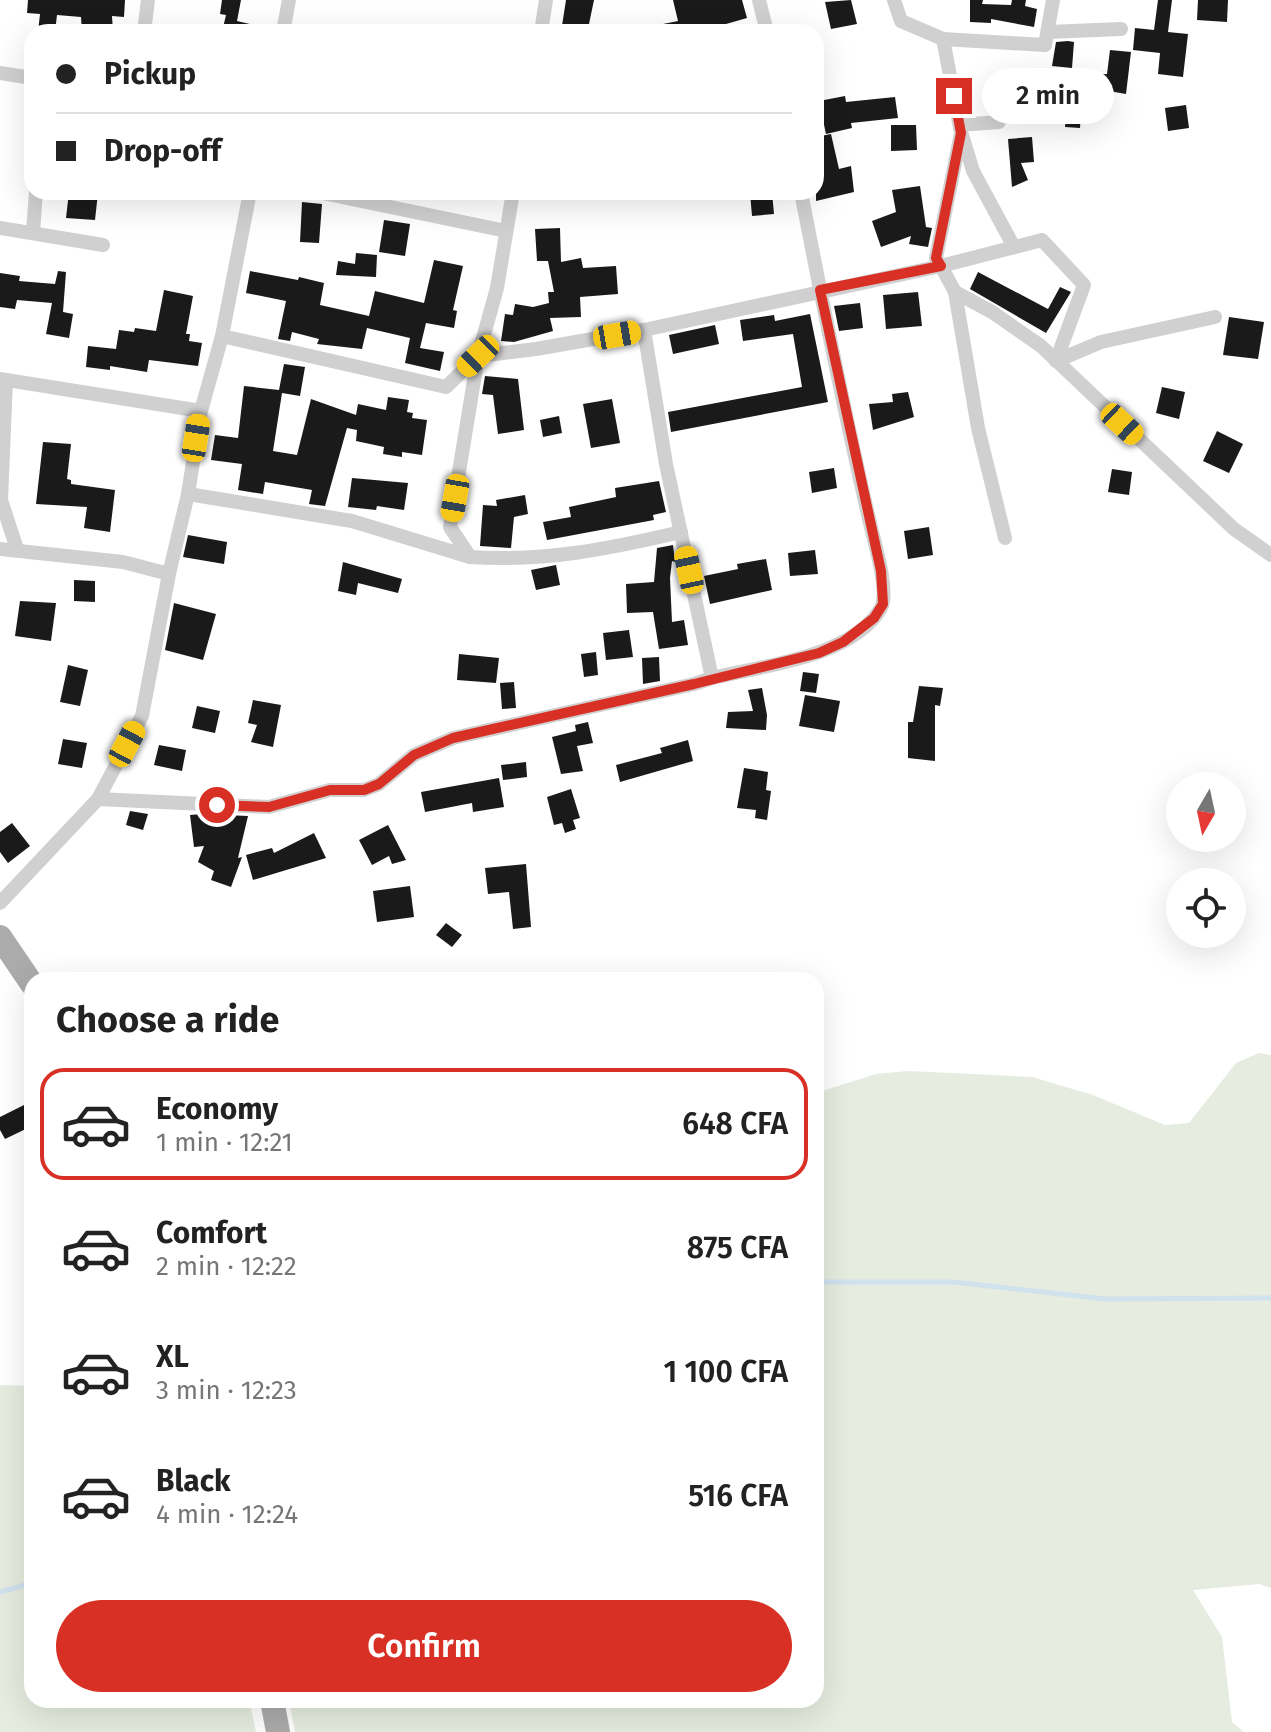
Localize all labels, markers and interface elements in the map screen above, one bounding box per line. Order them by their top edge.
text: Pickup [104,56,196,92]
callout: 2 min [982,68,1114,124]
route end [936,78,972,114]
text: 2 min [1016,80,1080,111]
text: Drop-off [104,133,221,169]
car [591,319,643,351]
car [452,331,504,381]
car [1096,399,1148,449]
car [180,412,212,464]
car [439,472,471,524]
car [672,544,706,596]
car [105,717,149,771]
north arrow [1166,772,1246,852]
map controls [1166,772,1246,948]
route start [199,787,235,823]
button: locate [1166,868,1246,948]
text: Choose a ride [56,998,279,1042]
icon: car [60,1088,132,1160]
text: Economy [156,1091,278,1127]
text: 648 CFA [682,1106,788,1142]
text: 1 min · 12:21 [156,1127,293,1158]
icon: car [60,1212,132,1284]
text: Comfort [156,1215,267,1251]
text: 875 CFA [687,1230,788,1266]
text: 2 min · 12:22 [156,1251,297,1282]
icon: car [60,1336,132,1408]
text: XL [156,1339,189,1375]
text: 1 100 CFA [663,1354,788,1390]
text: 3 min · 12:23 [156,1375,297,1406]
icon: car [60,1460,132,1532]
text: Black [156,1463,231,1499]
text: 516 CFA [688,1478,788,1514]
text: 4 min · 12:24 [156,1499,298,1530]
button: Confirm [56,1600,792,1692]

